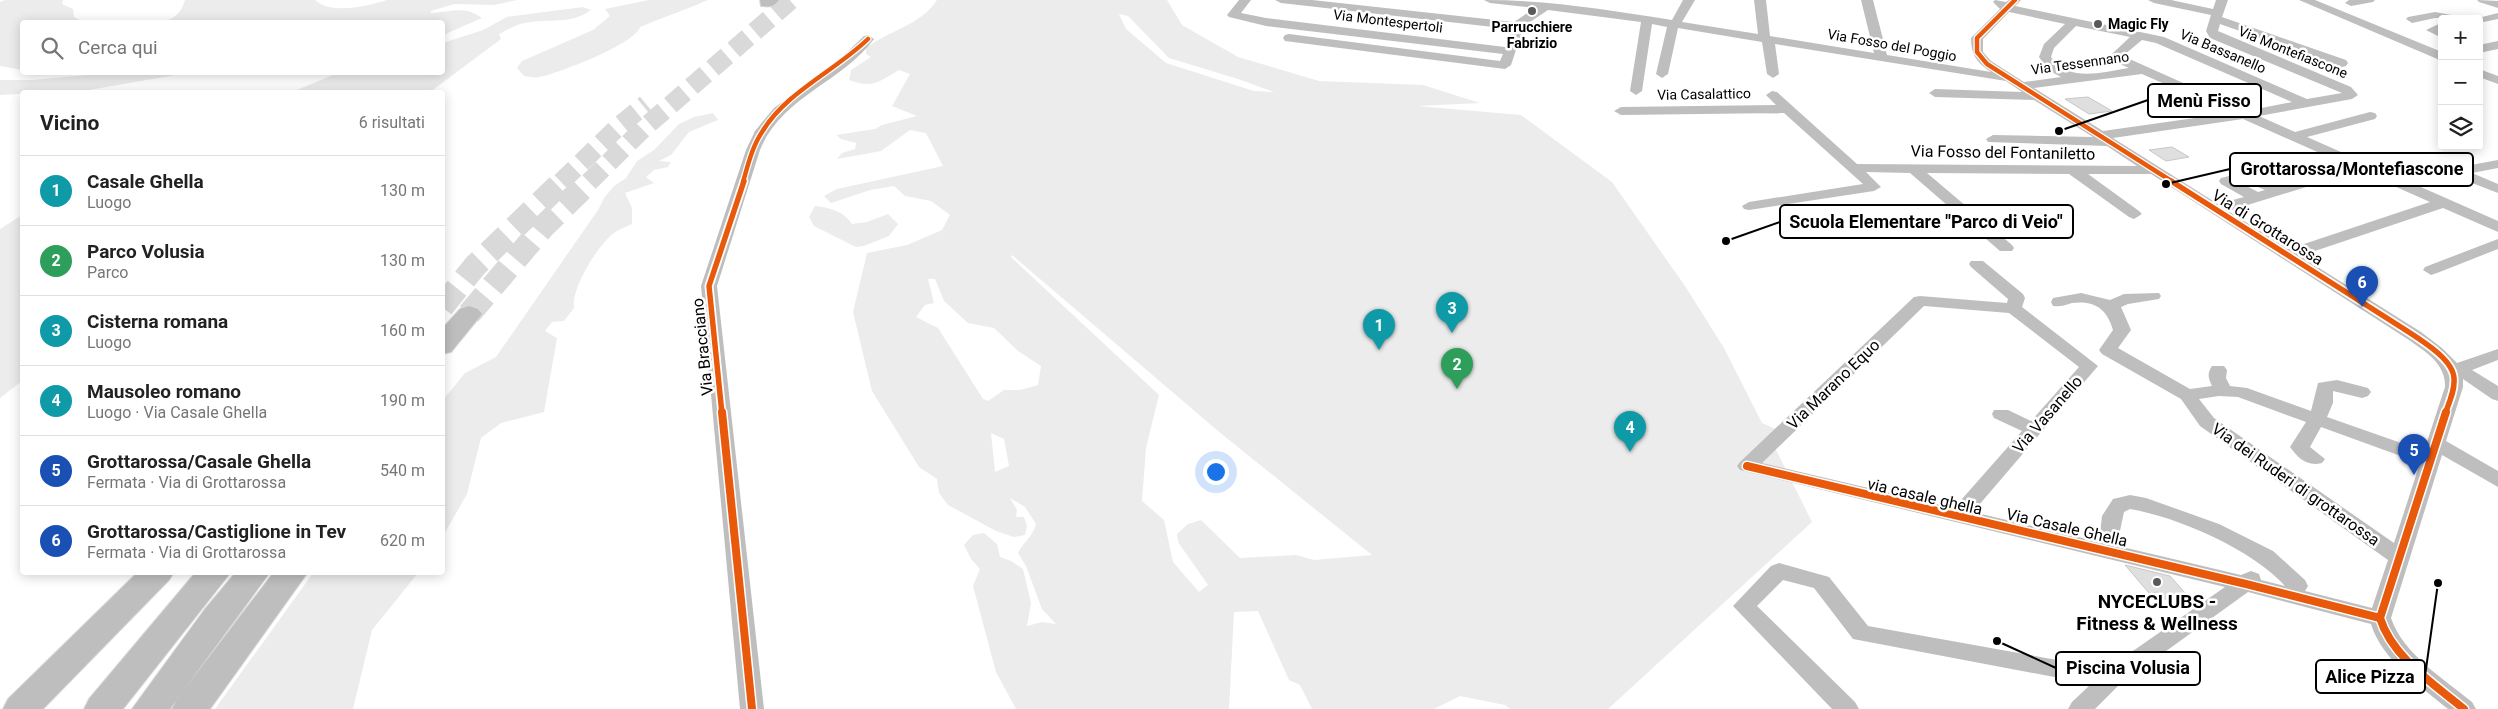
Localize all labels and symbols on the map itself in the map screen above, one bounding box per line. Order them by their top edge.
marker: Parrucchiere Fabrizio [1526,5,1538,17]
street label: Via Montespertoli [1332,6,1444,36]
place label: Magic Fly [2108,16,2170,32]
marker: Magic Fly [2092,18,2104,30]
place label: Parrucchiere Fabrizio [1492,19,1573,51]
street label: Via Montefiascone [2236,23,2350,81]
street label: Via Fosso del Poggio [1826,26,1958,64]
street label: Via Bassanello [2178,26,2268,76]
street label: Via Tessennano [2030,48,2130,78]
callout: Menù Fisso [2148,84,2261,117]
street label: Via Casalattico [1657,85,1751,103]
text: Menù Fisso [2157,90,2251,111]
street label: Via Fosso del Fontaniletto [1911,141,2095,164]
callout: Grottarossa/Montefiascone [2230,153,2473,186]
text: Grottarossa/Montefiascone [2241,158,2464,179]
street label: Via di Grottarossa [2209,186,2327,269]
callout: Scuola Elementare "Parco di Veio" [1780,205,2073,238]
text: Scuola Elementare "Parco di Veio" [1789,211,2063,232]
pin: 6 [2346,266,2378,307]
pin: 3 [1436,292,1468,333]
street label: Via Bracciano [688,297,717,397]
pin: 1 [1363,309,1395,350]
street label: Via Marano Equo [1783,335,1884,433]
pin: 2 [1441,348,1473,389]
street label: Via Vasanello [2009,372,2086,457]
pin: 4 [1614,411,1646,452]
street label: Via dei Ruderi di grottarossa [2208,419,2383,550]
pin: 5 [2398,434,2430,475]
your location [1203,459,1229,485]
street label: via casale ghella [1866,474,1984,519]
street label: Via Casale Ghella [2004,504,2129,551]
marker: NYCECLUBS - Fitness & Wellness [2151,576,2163,588]
place label: NYCECLUBS - Fitness & Wellness [2076,590,2238,635]
callout: Piscina Volusia [2056,652,2200,685]
text: Piscina Volusia [2066,657,2190,678]
callout: Alice Pizza [2316,660,2425,693]
text: Alice Pizza [2325,666,2415,687]

